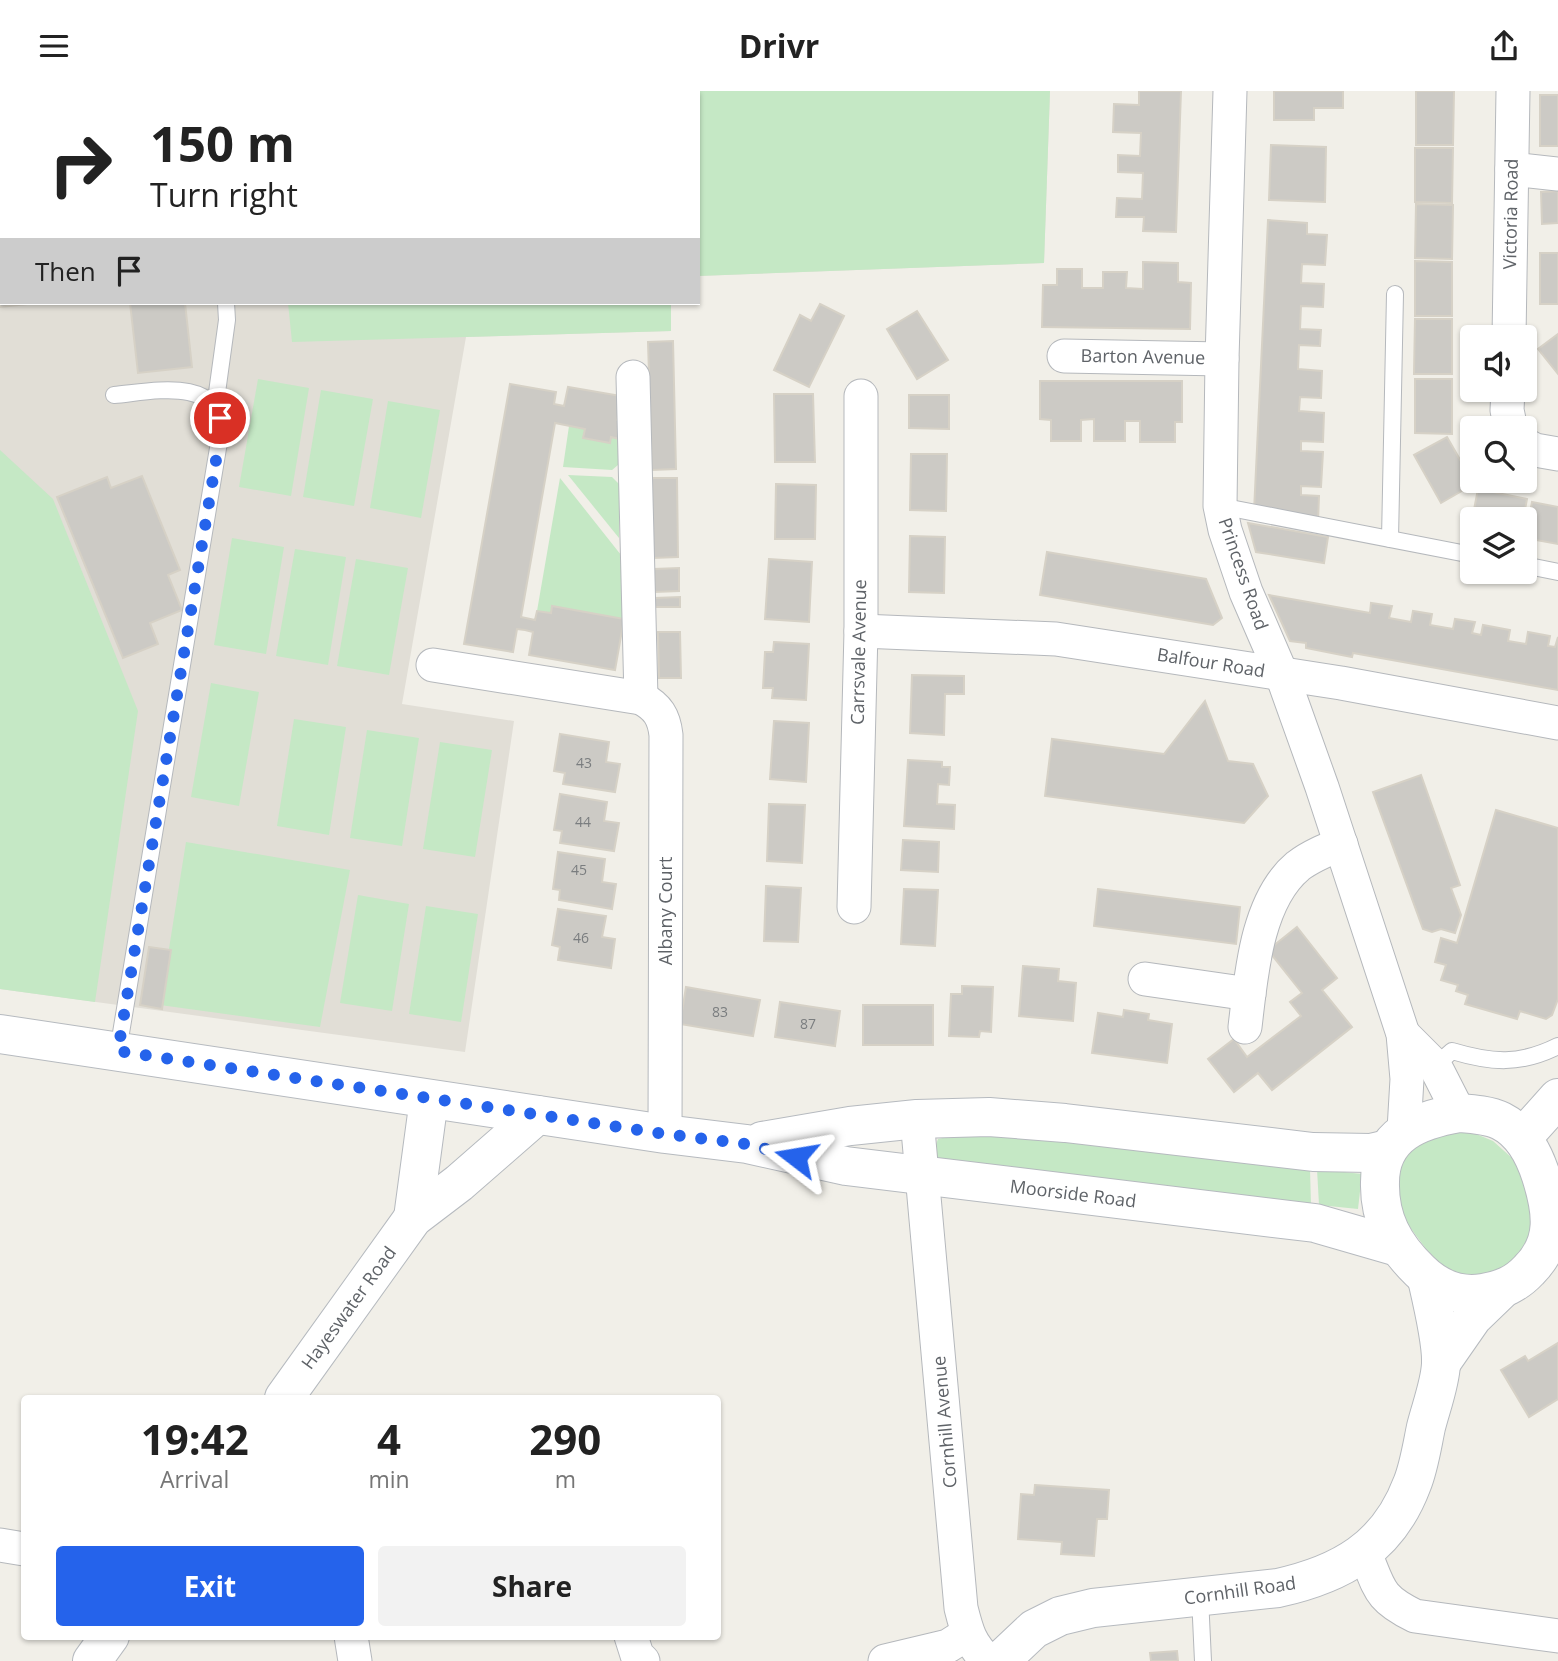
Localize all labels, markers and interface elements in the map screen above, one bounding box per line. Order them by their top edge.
text: Drivr [739,24,819,67]
icon: menu [35,27,73,65]
icon: share [1485,27,1523,65]
text: 150 m [150,110,295,176]
icon: right [35,119,126,210]
street label: Victoria Road [1497,158,1523,270]
text: Turn right [150,173,298,216]
icon: arrive [110,252,148,290]
text: Then [35,253,96,289]
map controls [1460,325,1537,584]
button: sound [1460,325,1537,402]
street label: Barton Avenue [1081,343,1206,369]
pin [190,388,250,448]
icon: arrive [201,399,239,437]
button: search [1460,416,1537,493]
button: layers [1460,507,1537,584]
street label: Princess Road [1214,514,1274,633]
street label: Carrsvale Avenue [845,579,871,725]
street label: Balfour Road [1155,642,1267,682]
house number: 43 [576,753,592,772]
house number: 44 [575,812,591,831]
street label: Albany Court [653,857,677,965]
house number: 45 [571,860,587,879]
house number: 46 [573,928,589,947]
house number: 83 [712,1002,728,1021]
house number: 87 [800,1014,816,1033]
position arrow [759,1120,833,1194]
street label: Moorside Road [1009,1173,1138,1213]
street label: Hayeswater Road [295,1241,401,1374]
street label: Cornhill Avenue [926,1355,962,1489]
text: 19:42 [141,1410,249,1467]
text: 4 [377,1410,401,1467]
text: 290 [529,1410,601,1467]
text: Arrival [160,1463,229,1495]
text: min [368,1463,410,1495]
text: m [555,1463,576,1495]
button: Exit [56,1546,364,1626]
button: Share [378,1546,686,1626]
street label: Cornhill Road [1182,1570,1297,1610]

